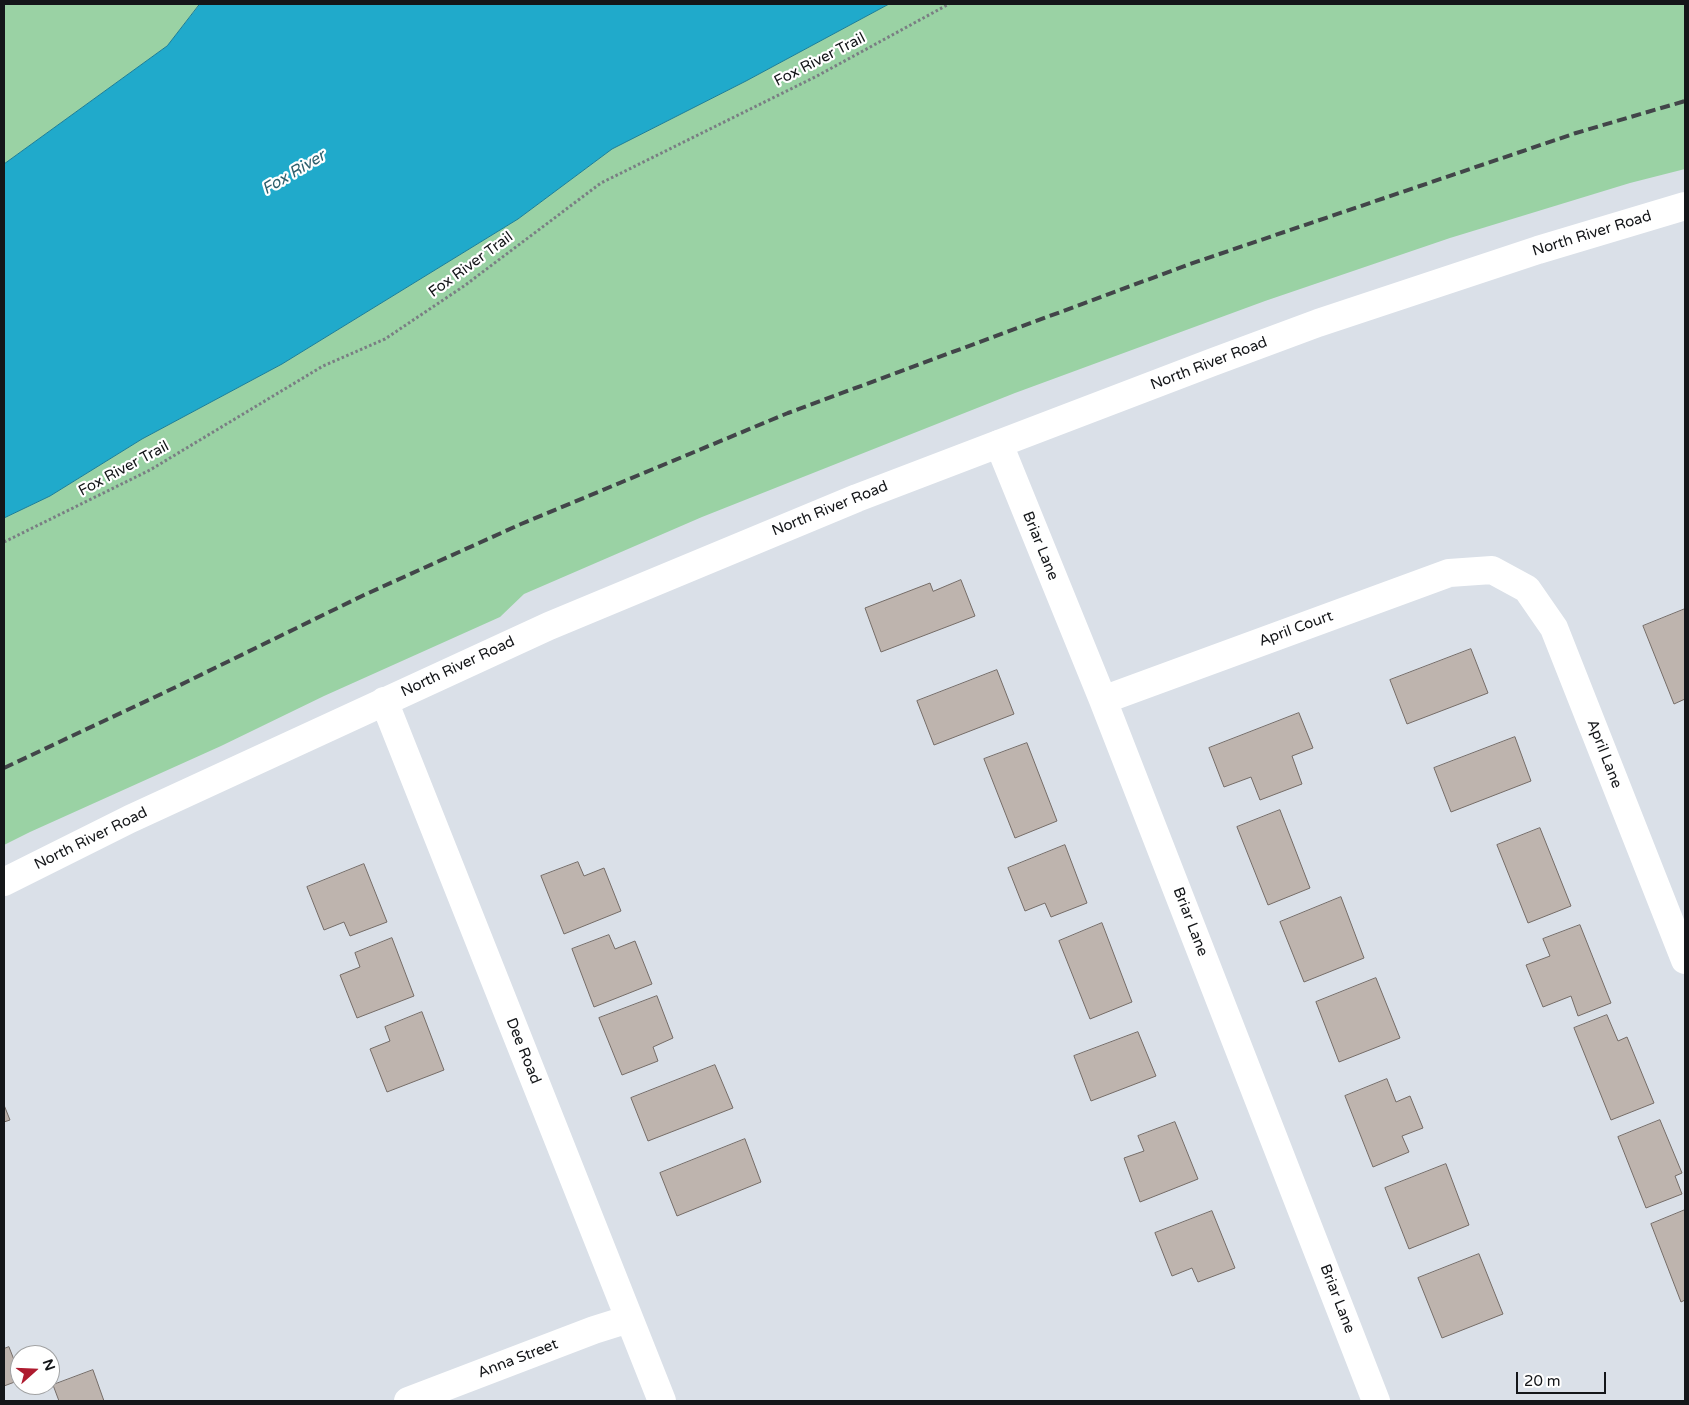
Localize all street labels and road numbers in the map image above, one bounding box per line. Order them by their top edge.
street label: Fox River Trail [771,29,869,91]
street label: North River Road [1530,207,1654,261]
street label: Fox River Trail [425,228,517,302]
street label: North River Road [1148,333,1270,395]
street label: Fox River Trail [76,438,172,500]
street label: North River Road [769,478,891,540]
street label: Briar Lane [1018,509,1062,583]
street label: April Court [1256,607,1336,651]
street label: North River Road [398,633,518,701]
street label: April Lane [1583,717,1625,791]
street label: North River Road [32,804,150,874]
street label: Briar Lane [1169,885,1211,959]
street label: Dee Road [502,1015,544,1087]
street label: Briar Lane [1316,1262,1358,1336]
street label: Anna Street [475,1335,561,1383]

